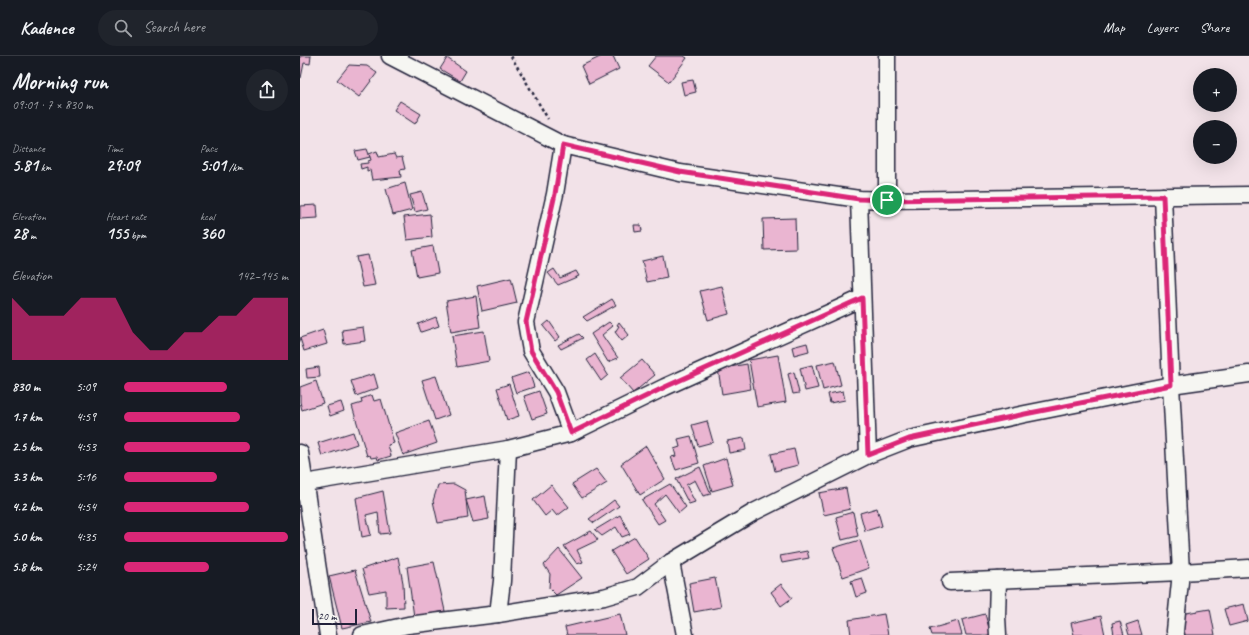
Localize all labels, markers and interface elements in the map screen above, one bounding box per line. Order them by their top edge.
search box [98,10,378,46]
text: Kadence [20,16,74,40]
icon: search [112,17,134,39]
text: Search here [144,18,205,37]
text: Map [1103,19,1125,36]
text: Layers [1147,19,1178,36]
text: Share [1200,19,1229,36]
text: Morning run [12,68,108,96]
map controls [1193,68,1237,164]
button: + [1193,68,1237,112]
button: share [246,69,288,111]
text: 09:01 · 7 × 830 m [12,97,93,113]
button: − [1193,120,1237,164]
text: Distance [12,141,45,155]
text: Time [106,141,123,155]
text: Pace [200,141,217,155]
text: 5.81 [12,155,38,176]
text: 29:09 [106,155,140,176]
text: 5:01 [200,155,226,176]
text: km [38,160,51,174]
text: /km [226,160,243,174]
pin [870,183,904,217]
icon: arrive [876,189,898,211]
text: Elevation [12,209,46,223]
text: Heart rate [106,209,146,223]
text: kcal [200,209,215,223]
text: 28 [12,223,27,244]
text: 155 [106,223,128,244]
text: 360 [200,223,223,244]
text: m [27,228,36,242]
text: bpm [128,228,146,242]
text: Elevation [12,268,52,284]
text: 142–145 m [237,268,288,284]
text: 830 m [12,379,40,395]
text: 5:09 [76,379,96,395]
text: 1.7 km [12,409,42,425]
text: 4:59 [76,409,96,425]
text: 2.5 km [12,439,42,455]
text: 4:53 [76,439,96,455]
text: 3.3 km [12,469,42,485]
text: 5:16 [76,469,96,485]
text: 4.2 km [12,499,42,515]
text: 4:54 [76,499,96,515]
text: 5.0 km [12,529,42,545]
text: 4:35 [76,529,96,545]
text: 5.8 km [12,559,42,575]
text: 5:24 [76,559,96,575]
scale bar [312,607,357,626]
text: 20 m [318,609,337,623]

